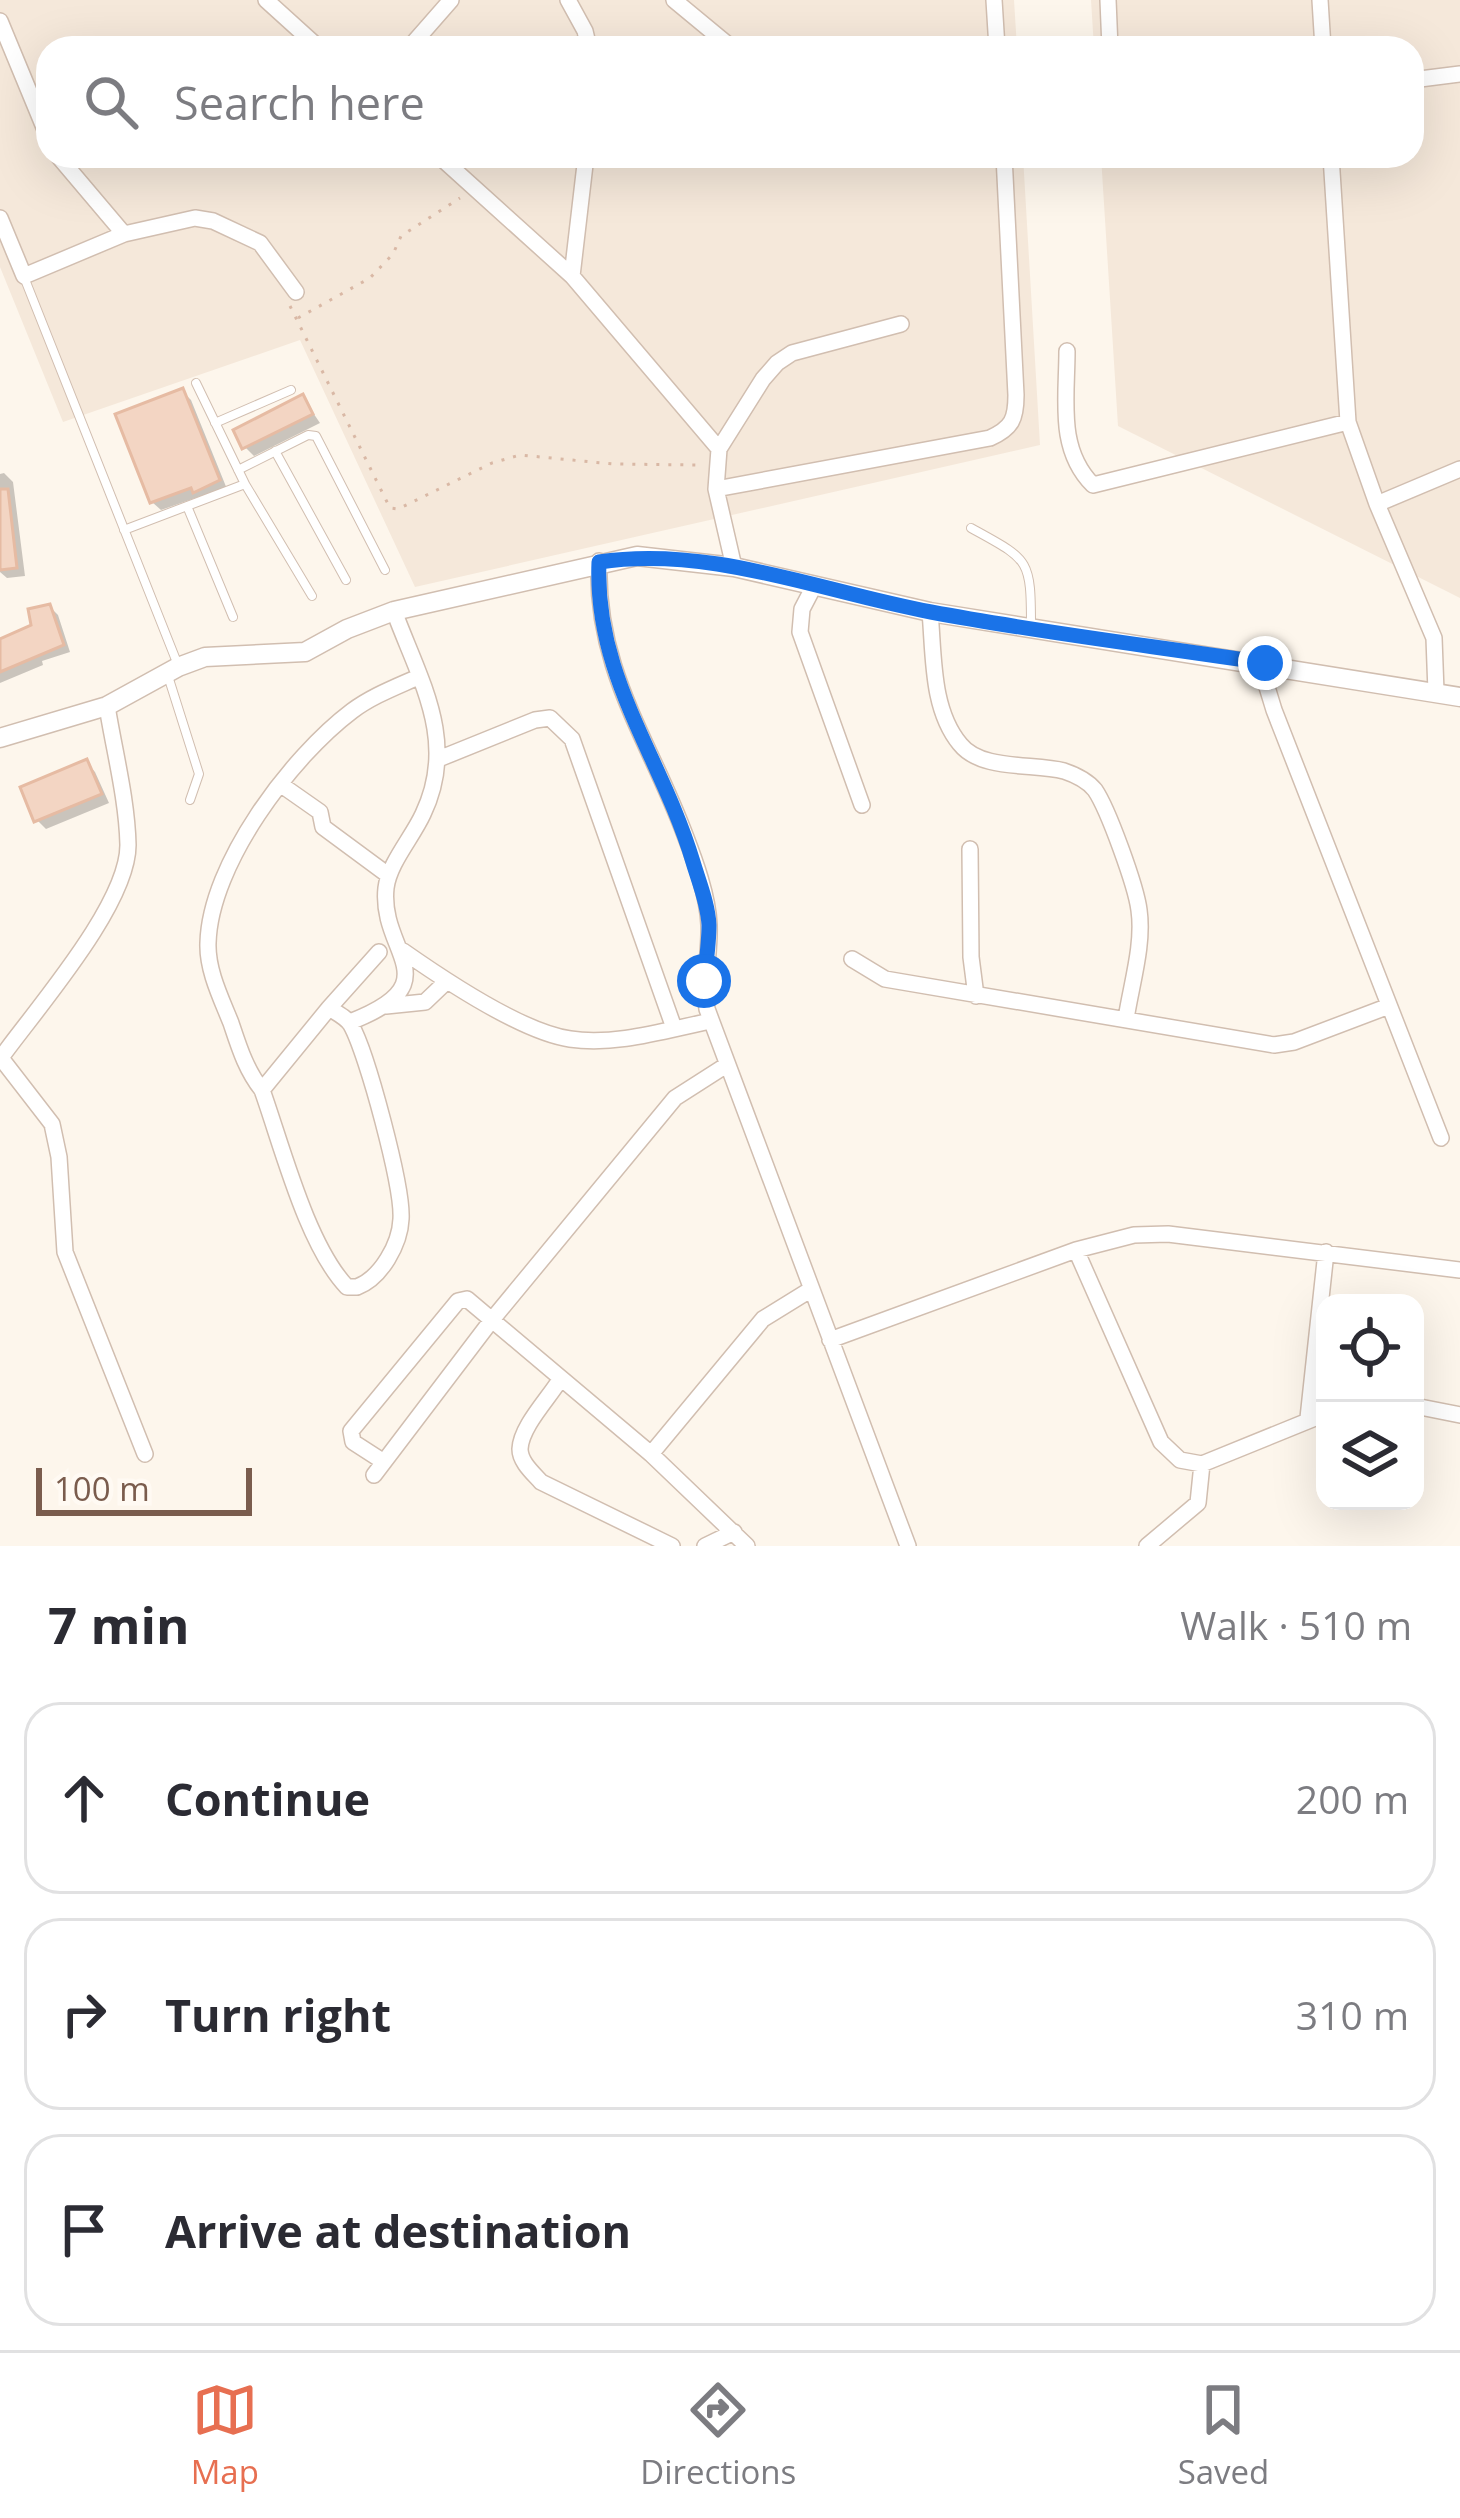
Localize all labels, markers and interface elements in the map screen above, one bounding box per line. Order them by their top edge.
search box [36,36,1424,168]
icon: search [78,69,144,135]
text: Search here [174,72,425,133]
route end [1238,636,1292,690]
route start [677,954,731,1008]
map controls [1316,1294,1424,1510]
button: locate [1316,1294,1424,1402]
button: layers [1316,1402,1424,1510]
scale bar [36,1462,252,1515]
text: 100 m [54,1466,150,1511]
text: 7 min [48,1589,190,1659]
text: Walk · 510 m [1180,1598,1412,1651]
icon: ahead [51,1765,117,1831]
text: Continue [165,1768,370,1829]
text: 200 m [1296,1772,1409,1825]
icon: right [51,1981,117,2047]
text: Turn right [165,1984,391,2045]
text: 310 m [1296,1988,1409,2041]
icon: arrive [51,2197,117,2263]
text: Arrive at destination [165,2200,631,2261]
tab: Map [191,2377,259,2494]
tab: Directions [640,2377,796,2494]
tab: Saved [1178,2377,1269,2494]

